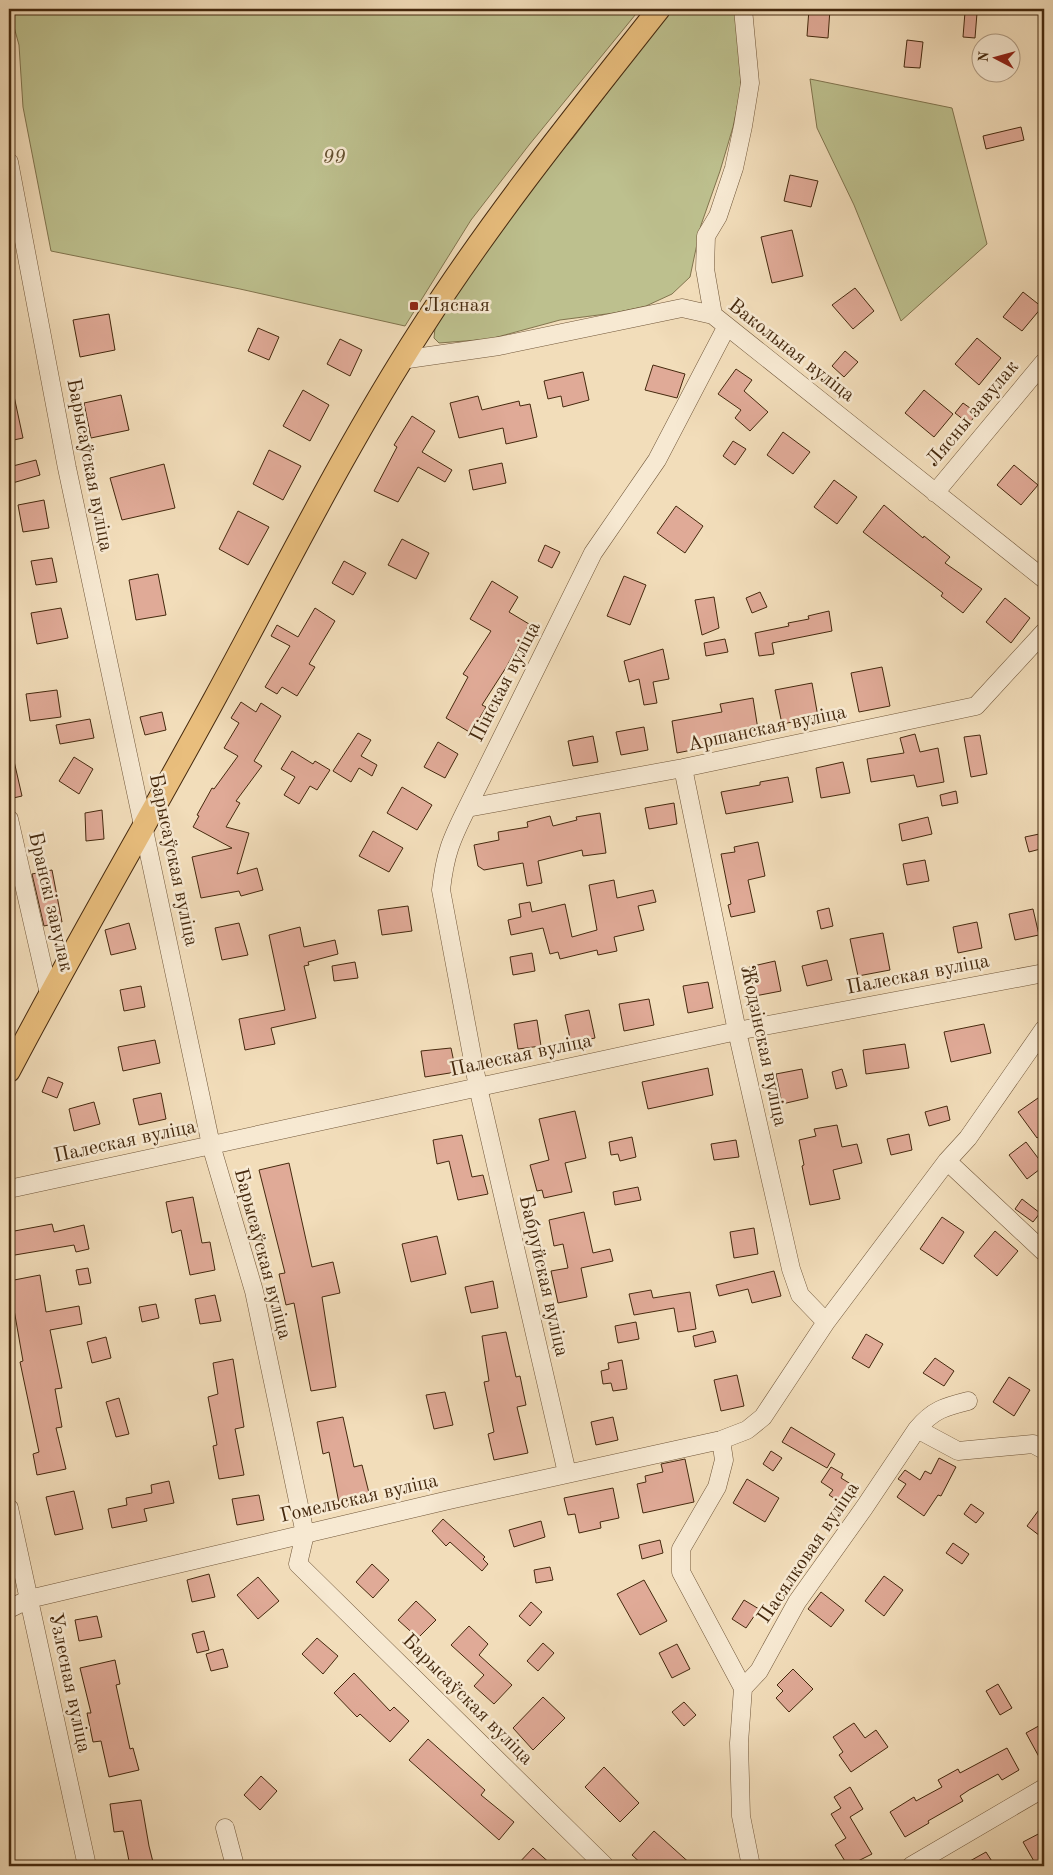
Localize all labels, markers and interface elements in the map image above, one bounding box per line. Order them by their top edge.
north arrow [970,32,1020,82]
text: N [977,50,992,63]
park label: 99 [322,148,346,168]
place label: Лясная [424,296,490,316]
street label: Вакольная вуліца [724,296,858,406]
marker: Лясная [408,300,420,312]
street label: Лясны завулак [923,357,1023,471]
street label: Барысаўская вуліца [62,377,116,553]
street label: Пінская вуліца [467,618,545,745]
street label: Аршанская вуліца [686,702,848,756]
street label: Барысаўская вуліца [145,772,201,948]
street label: Бранскі завулак [24,830,76,974]
street label: Палеская вуліца [845,951,991,999]
street label: Жодзінская вуліца [736,964,790,1129]
street label: Палеская вуліца [448,1031,594,1081]
street label: Палеская вуліца [52,1117,198,1167]
street label: Барысаўская вуліца [230,1166,294,1342]
street label: Бабруйская вуліца [515,1193,571,1359]
street label: Гомельская вуліца [278,1471,440,1527]
street label: Пасялковая вуліца [754,1479,864,1627]
street label: Узлесная вуліца [44,1611,94,1755]
street label: Барысаўская вуліца [398,1631,536,1769]

